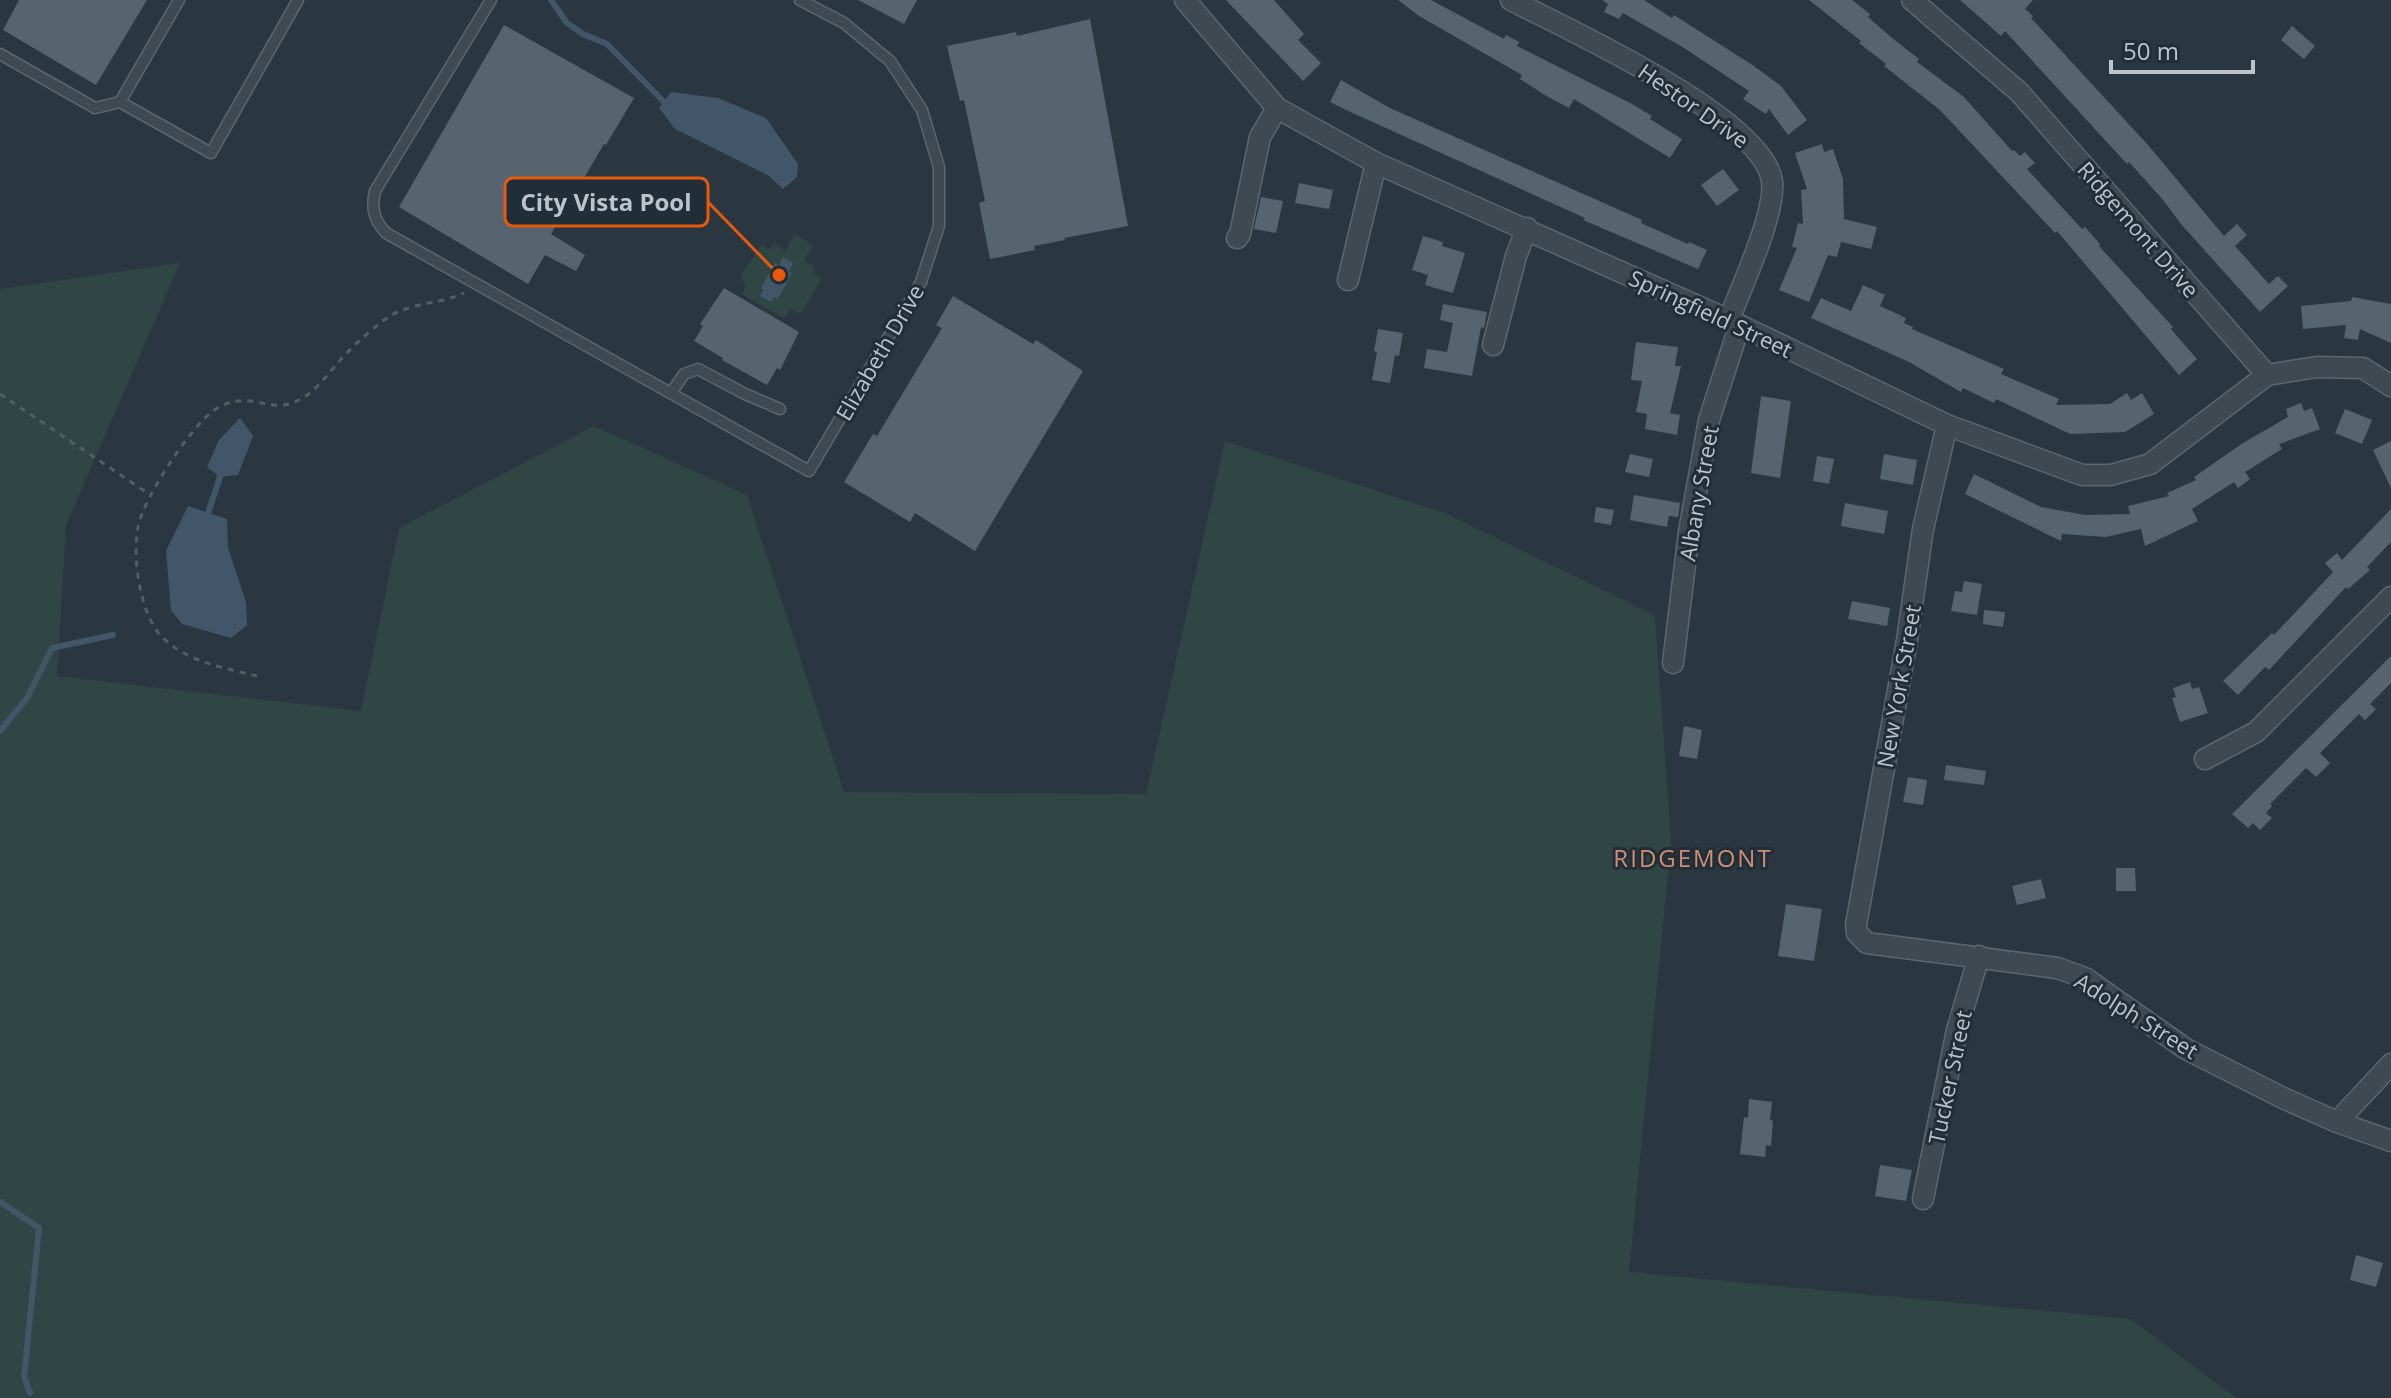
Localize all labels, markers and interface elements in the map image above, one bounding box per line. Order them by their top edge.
scale bar [2111,24,2253,74]
text: 50 m [2123,34,2179,67]
street label: Hestor Drive [1633,56,1755,154]
street label: Ridgemont Drive [2071,154,2207,304]
callout: City Vista Pool [505,178,708,226]
text: City Vista Pool [520,185,692,218]
street label: Springfield Street [1624,262,1798,364]
street label: Elizabeth Drive [828,278,930,426]
street label: Albany Street [1671,423,1725,563]
street label: New York Street [1869,602,1927,770]
district label: RIDGEMONT [1613,841,1773,874]
street label: Adolph Street [2070,965,2205,1065]
street label: Tucker Street [1920,1007,1978,1147]

